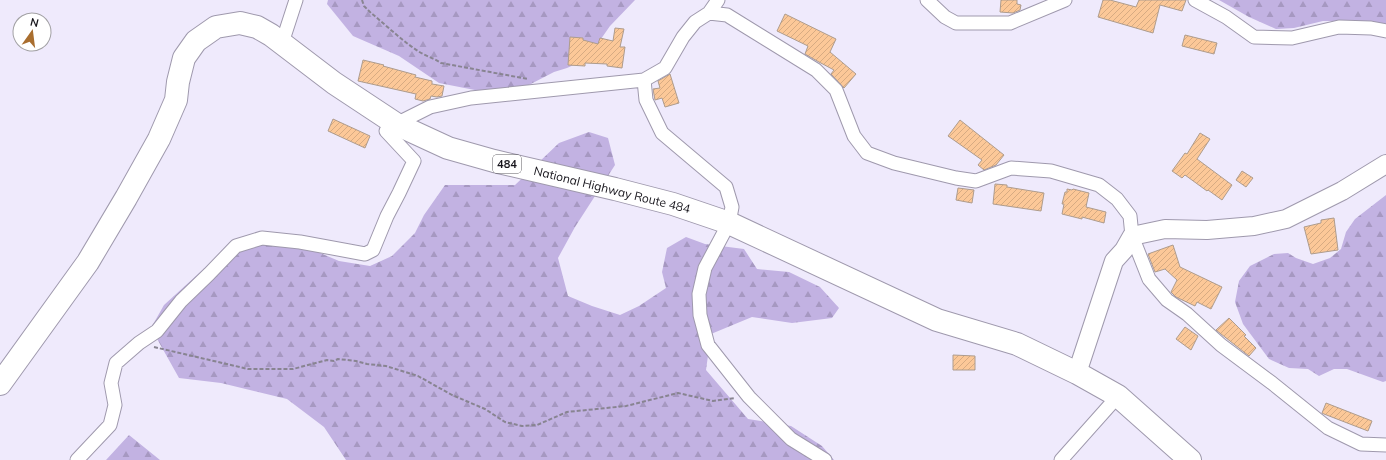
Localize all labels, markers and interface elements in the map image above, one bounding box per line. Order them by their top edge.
north arrow [12,12,52,52]
text: N [29,14,40,30]
road number: 484 [493,155,521,173]
street label: National Highway Route 484 [532,163,692,216]

